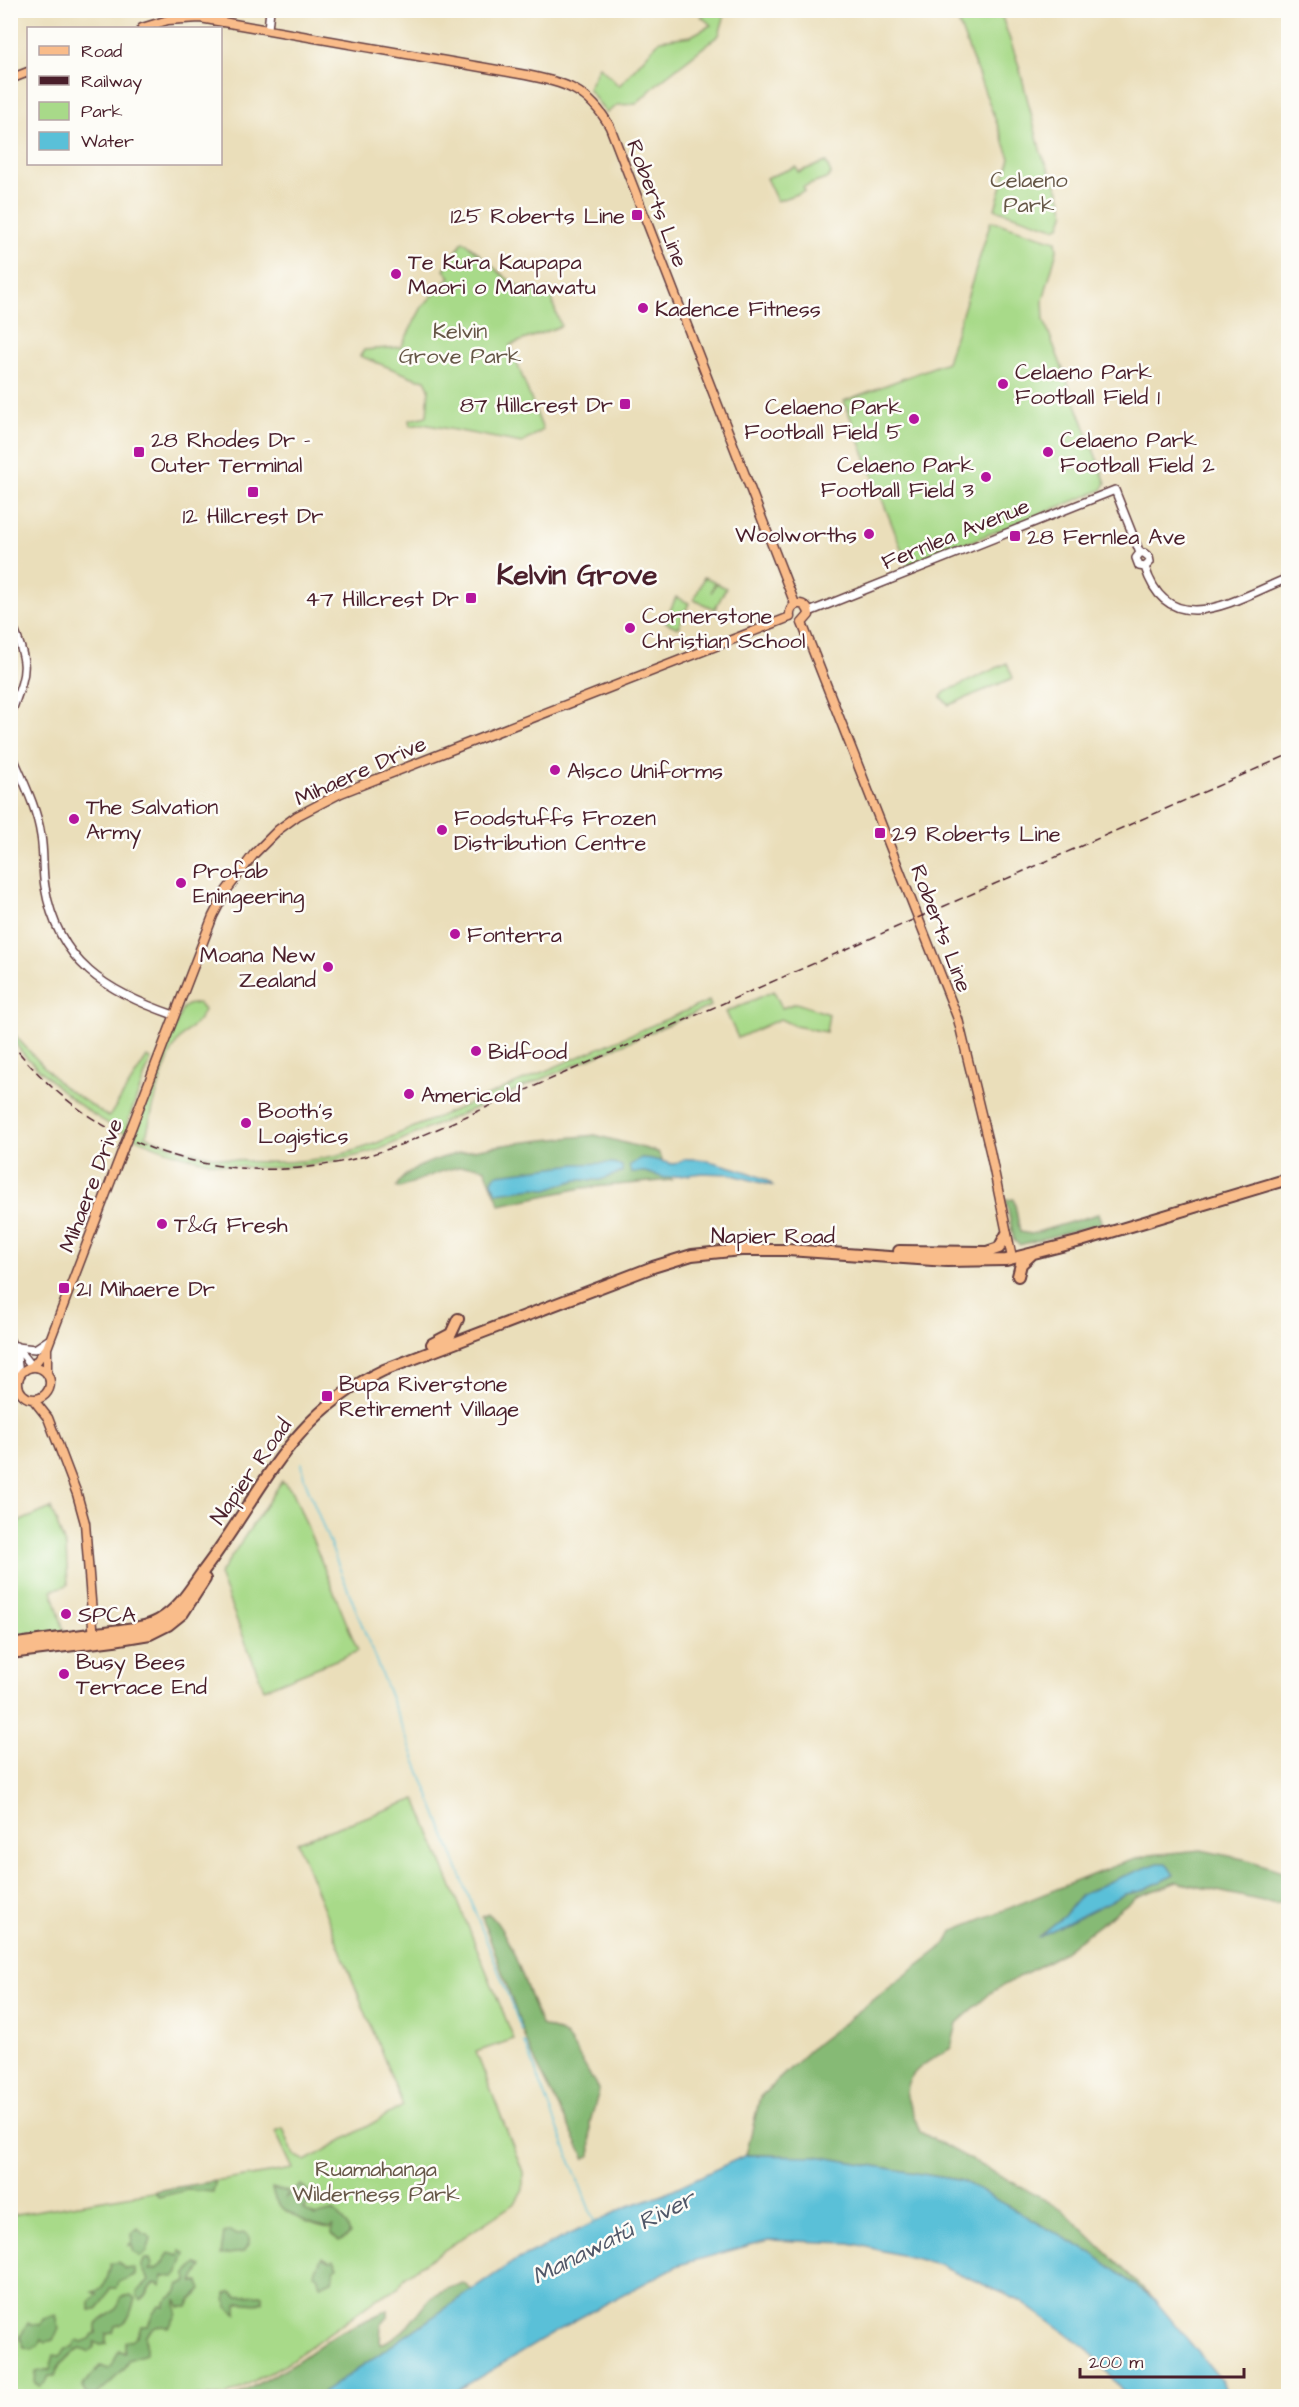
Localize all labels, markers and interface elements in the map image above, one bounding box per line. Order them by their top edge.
legend [27,27,222,165]
text: Road [81,39,122,64]
text: Railway [81,69,142,95]
text: Park [81,99,123,124]
text: Water [81,129,134,154]
street label: Roberts Line [618,135,695,272]
park label: Celaeno Park [990,165,1068,221]
place label: 125 Roberts Line [451,201,625,232]
marker: 125 Roberts Line [630,208,644,222]
place label: Te Kura Kaupapa Maori o Manawatu [408,247,596,303]
marker: Te Kura Kaupapa Maori o Manawatu [389,267,403,281]
place label: Kadence Fitness [655,294,821,325]
marker: Kadence Fitness [636,301,650,315]
park label: Kelvin Grove Park [399,316,522,372]
place label: Celaeno Park Football Field 1 [1015,357,1160,413]
marker: Celaeno Park Football Field 1 [996,377,1010,391]
place label: 87 Hillcrest Dr [460,390,613,421]
place label: Celaeno Park Football Field 5 [744,392,902,448]
marker: 87 Hillcrest Dr [618,397,632,411]
marker: Celaeno Park Football Field 5 [907,412,921,426]
place label: 28 Rhodes Dr - Outer Terminal [151,425,311,481]
place label: Celaeno Park Football Field 2 [1060,425,1215,481]
marker: 28 Rhodes Dr - Outer Terminal [132,445,146,459]
marker: Celaeno Park Football Field 2 [1041,445,1055,459]
place label: Celaeno Park Football Field 3 [821,450,974,506]
marker: Celaeno Park Football Field 3 [979,470,993,484]
marker: 12 Hillcrest Dr [246,485,260,499]
street label: Fernlea Avenue [877,491,1034,578]
place label: 12 Hillcrest Dr [183,501,323,532]
place label: Woolworths [735,520,857,551]
place label: 28 Fernlea Ave [1027,522,1186,553]
marker: Woolworths [862,527,876,541]
marker: 28 Fernlea Ave [1008,529,1022,543]
district label: Kelvin Grove [497,556,657,595]
place label: 47 Hillcrest Dr [305,584,459,615]
marker: 47 Hillcrest Dr [464,591,478,605]
place label: Cornerstone Christian School [642,601,805,657]
marker: Cornerstone Christian School [623,621,637,635]
street label: Mihaere Drive [290,728,432,814]
place label: Alsco Uniforms [567,756,723,787]
marker: Alsco Uniforms [548,763,562,777]
place label: The Salvation Army [86,792,218,849]
place label: Foodstuffs Frozen Distribution Centre [454,803,656,859]
marker: The Salvation Army [67,812,81,826]
place label: 29 Roberts Line [892,819,1061,850]
marker: Foodstuffs Frozen Distribution Centre [435,823,449,837]
marker: 29 Roberts Line [873,826,887,840]
place label: Profab Eningeering [193,856,304,913]
street label: Roberts Line [902,860,979,997]
marker: Profab Eningeering [174,876,188,890]
place label: Fonterra [467,920,562,951]
marker: Fonterra [448,927,462,941]
place label: Moana New Zealand [200,940,316,996]
marker: Moana New Zealand [321,960,335,974]
place label: Bidfood [488,1037,567,1068]
marker: Bidfood [469,1044,483,1058]
place label: Americold [421,1080,521,1111]
marker: Americold [402,1087,416,1101]
place label: Booth's Logistics [258,1096,349,1153]
street label: Mihaere Drive [52,1114,131,1257]
marker: Booth's Logistics [239,1116,253,1130]
place label: T&G Fresh [174,1210,288,1241]
marker: T&G Fresh [155,1217,169,1231]
street label: Napier Road [711,1221,835,1252]
place label: 21 Mihaere Dr [76,1274,215,1305]
marker: 21 Mihaere Dr [57,1281,71,1295]
place label: Bupa Riverstone Retirement Village [339,1369,519,1426]
marker: Bupa Riverstone Retirement Village [320,1389,334,1403]
street label: Napier Road [203,1412,299,1532]
place label: SPCA [78,1600,136,1631]
marker: SPCA [59,1607,73,1621]
place label: Busy Bees Terrace End [76,1647,207,1703]
marker: Busy Bees Terrace End [57,1667,71,1681]
park label: Ruamahanga Wilderness Park [292,2154,460,2210]
water label: Manawatū River [526,2181,703,2294]
scale bar [1080,2341,1244,2379]
text: 200 m [1089,2350,1143,2375]

